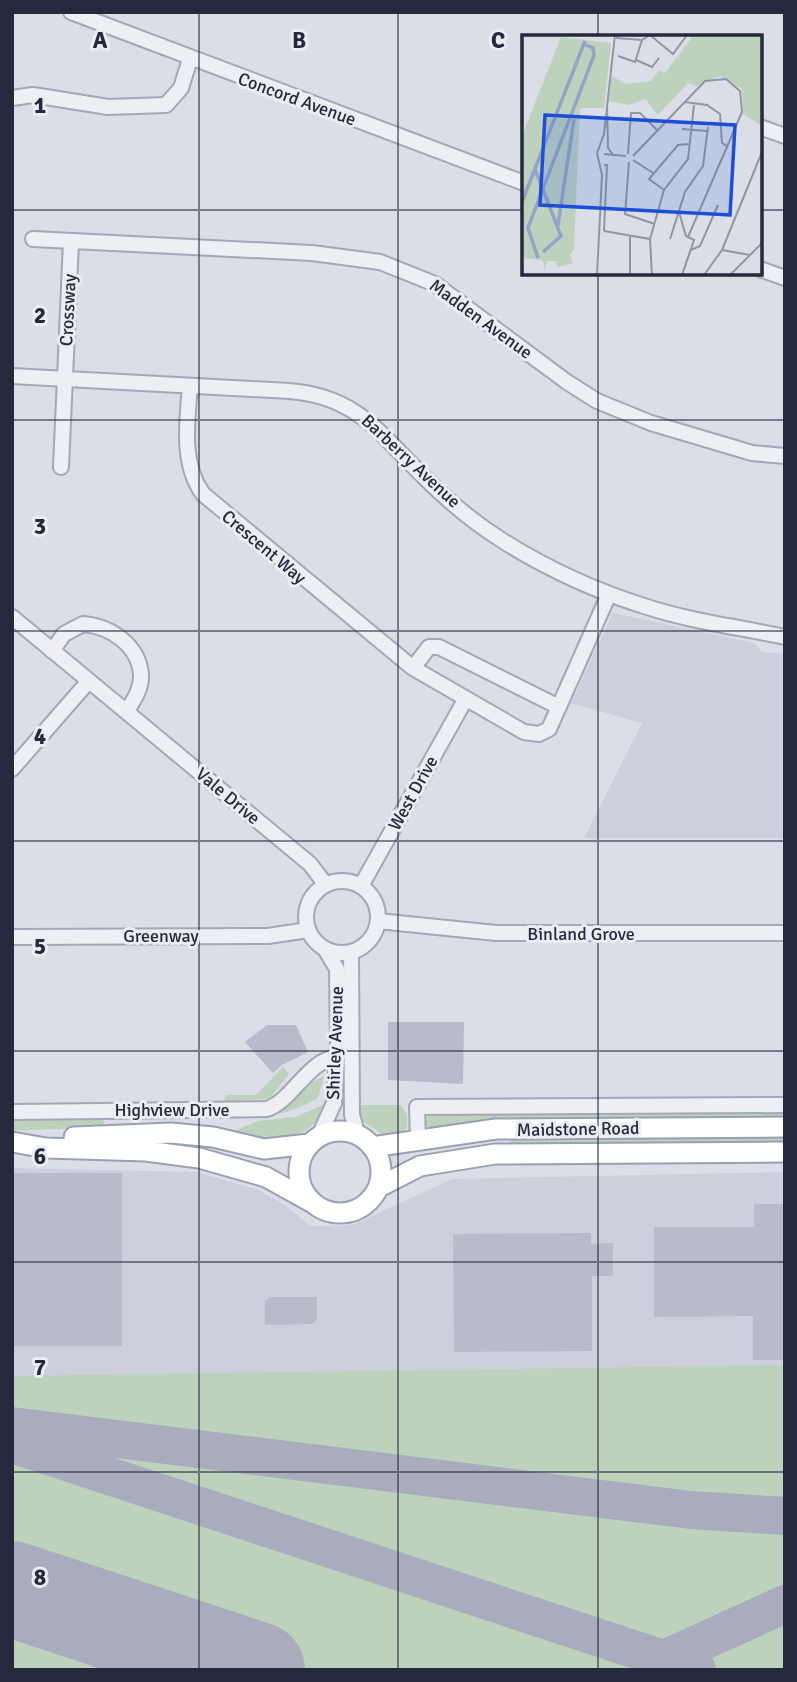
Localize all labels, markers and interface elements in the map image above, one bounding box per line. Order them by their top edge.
text: A [93,26,108,55]
text: B [292,26,306,55]
text: C [491,26,505,55]
inset map [522,35,762,275]
street label: Concord Avenue [235,67,359,131]
text: 1 [34,91,46,120]
street label: Crossway [55,273,81,347]
street label: Madden Avenue [425,274,537,364]
text: 2 [34,301,46,330]
street label: Barberry Avenue [357,409,465,513]
street label: Crescent Way [217,505,311,589]
text: 3 [34,512,46,541]
text: 4 [34,722,46,751]
street label: West Drive [384,752,442,834]
street label: Vale Drive [191,763,265,829]
street label: Binland Grove [527,923,635,945]
street label: Greenway [123,925,199,947]
text: 5 [34,932,46,961]
street label: Shirley Avenue [322,986,348,1100]
street label: Highview Drive [115,1099,229,1121]
street label: Maidstone Road [516,1117,640,1141]
text: 6 [34,1142,46,1171]
text: 7 [34,1353,46,1382]
text: 8 [34,1563,46,1592]

